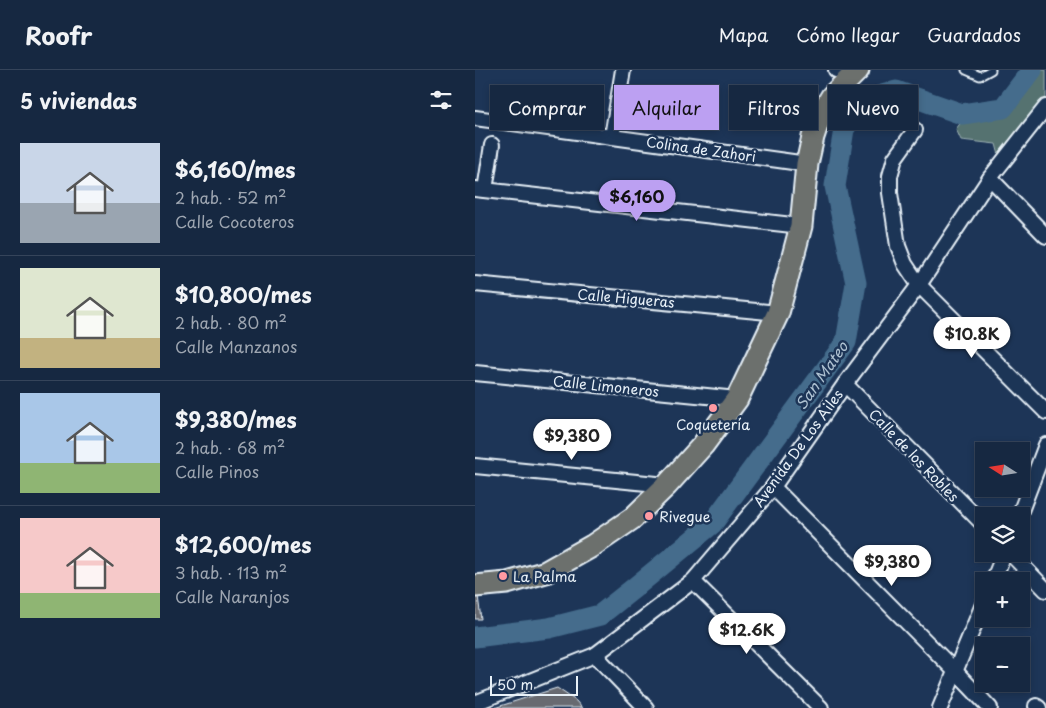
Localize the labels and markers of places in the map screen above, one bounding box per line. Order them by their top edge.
pin: $6,160 [596,180,678,222]
pin: $10.8K [931,316,1013,359]
marker: Coquetería [707,402,719,414]
place label: Coquetería [676,414,750,435]
pin: $9,380 [531,418,613,461]
place label: Rivegue [659,506,711,527]
marker: Rivegue [643,510,655,522]
pin: $9,380 [851,544,933,587]
place label: La Palma [513,566,576,587]
marker: La Palma [497,570,509,582]
pin: $12.6K [706,612,788,655]

